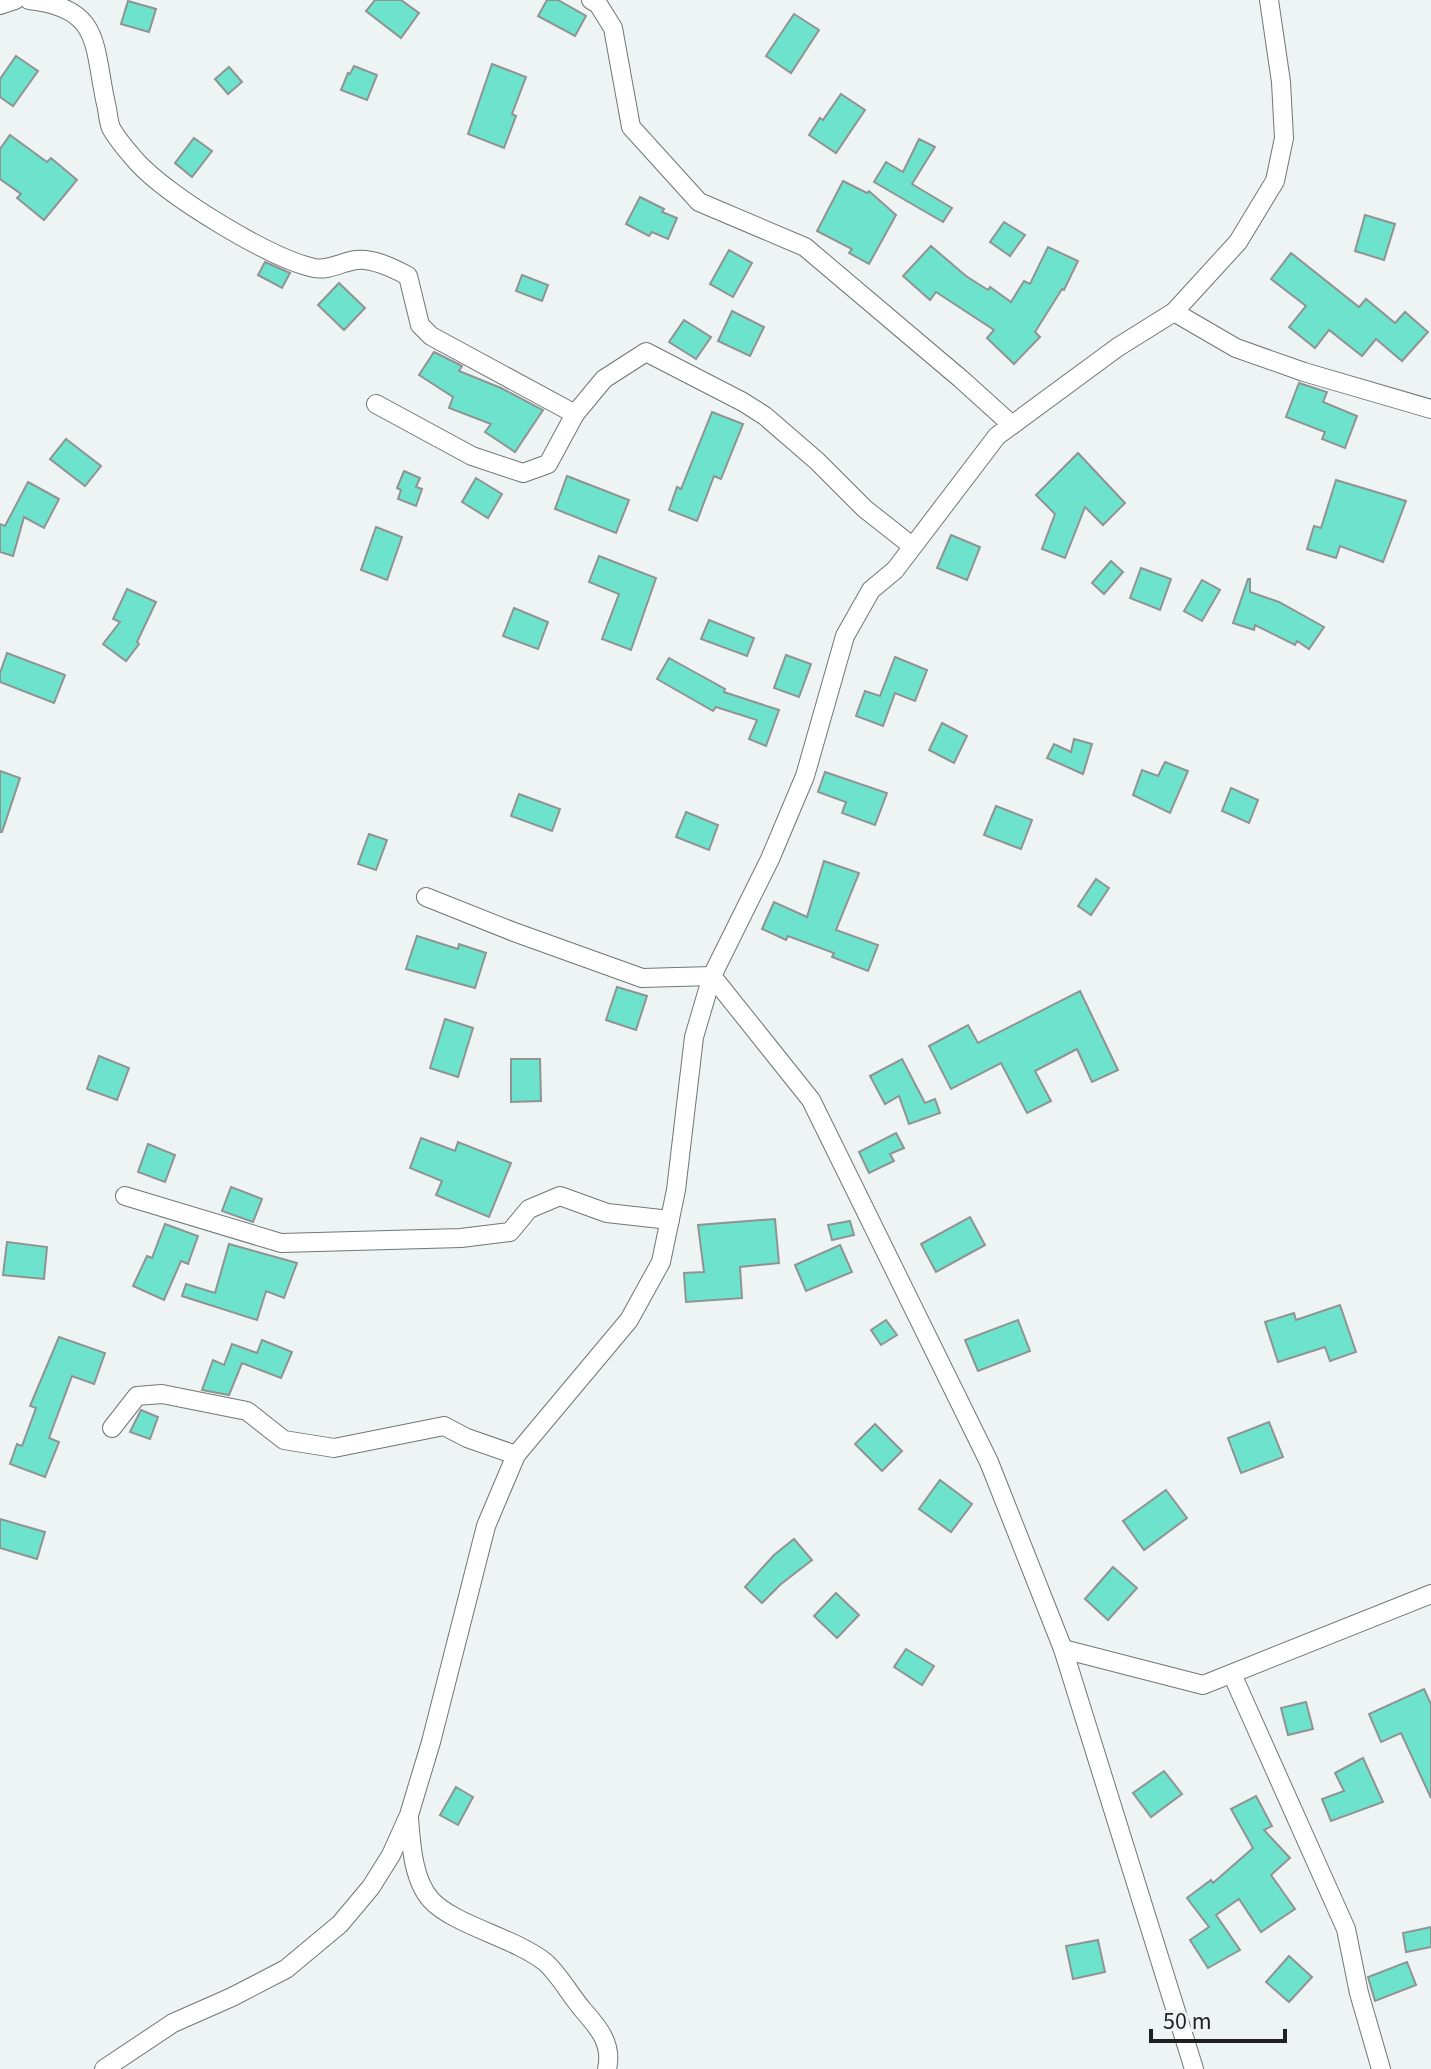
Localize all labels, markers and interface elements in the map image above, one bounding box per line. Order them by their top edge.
scale bar [1151,1993,1285,2043]
text: 50 m [1163,2004,1212,2039]

